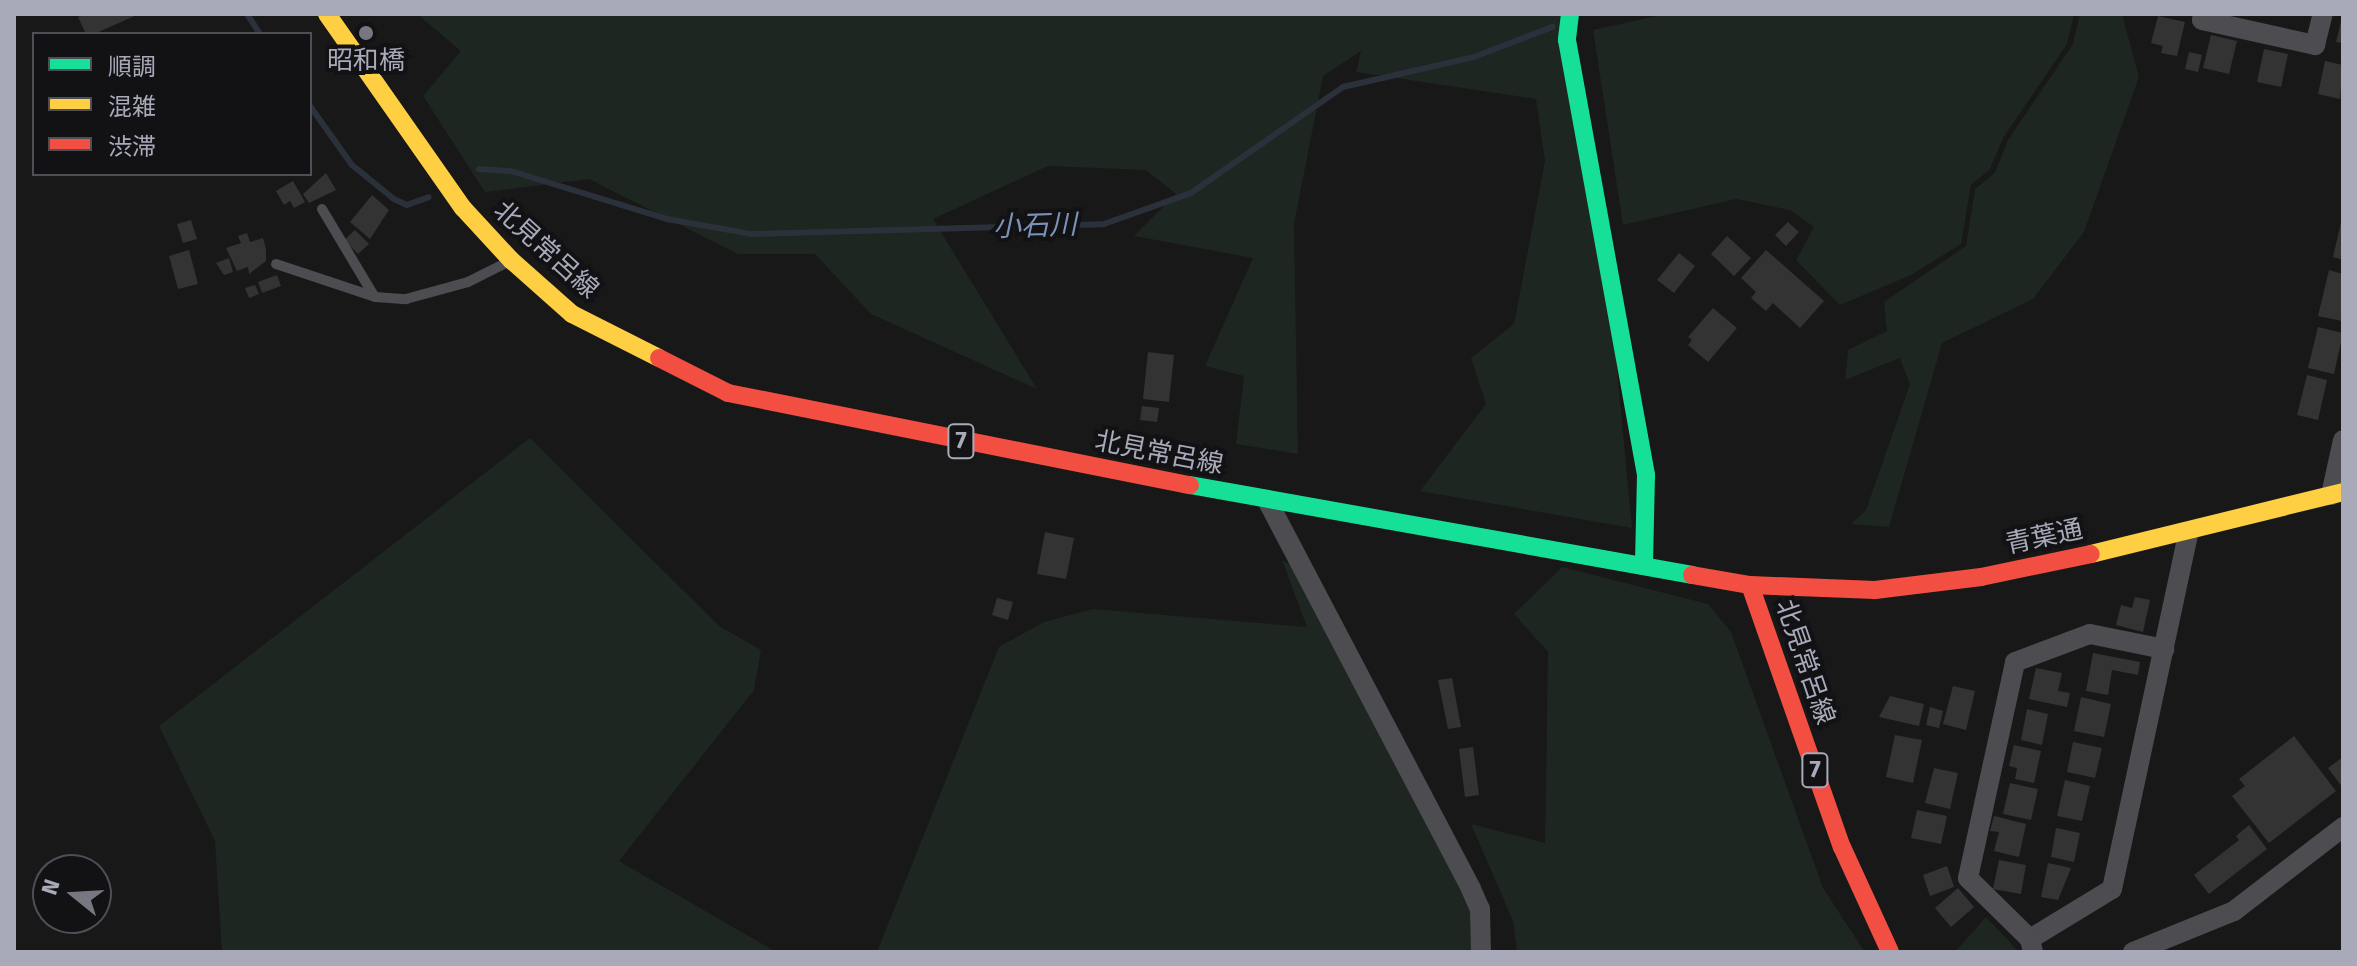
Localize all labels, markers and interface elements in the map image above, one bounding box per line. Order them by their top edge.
marker: 昭和橋 [357,24,375,42]
legend [32,32,312,176]
place label: 昭和橋 [327,45,405,77]
text: 順調 [108,53,156,81]
text: 混雑 [108,93,156,121]
text: 渋滞 [108,133,156,161]
street label: 北見常呂線 [487,195,605,305]
water label: 小石川 [992,208,1078,244]
road number: 7 [947,421,975,461]
street label: 北見常呂線 [1092,425,1226,481]
street label: 青葉通 [2003,514,2085,560]
street label: 北見常呂線 [1769,595,1841,729]
road number: 7 [1801,750,1829,790]
north arrow [32,854,112,934]
text: N [36,876,66,898]

